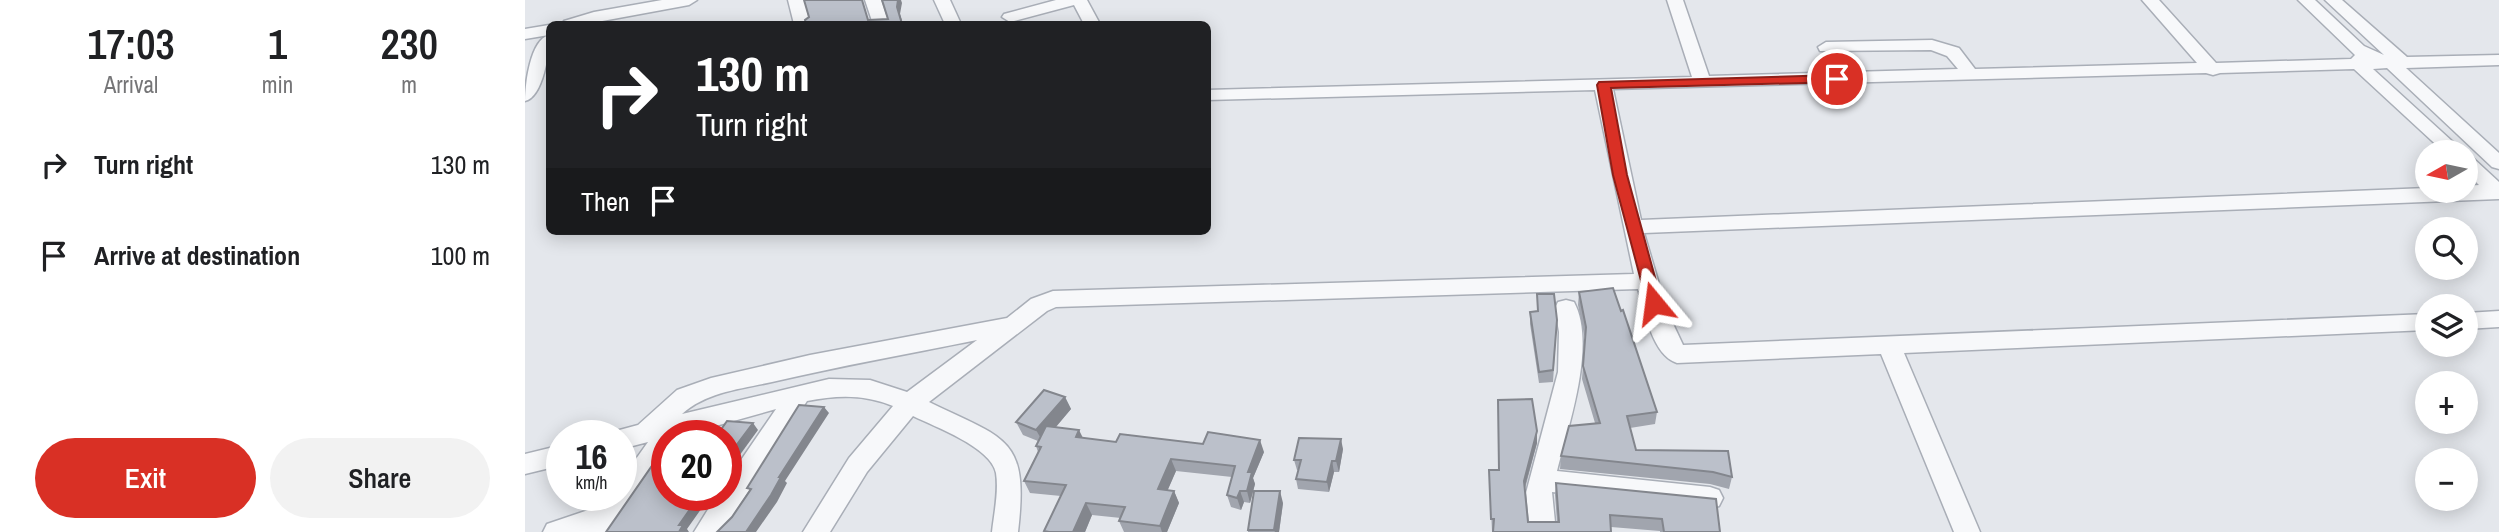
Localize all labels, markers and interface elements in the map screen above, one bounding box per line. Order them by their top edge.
text: 17:03 [87,16,175,72]
text: 1 [268,16,287,72]
text: 230 [380,16,438,72]
text: 130 m [696,40,810,106]
icon: right [581,49,672,140]
pin [1807,49,1867,109]
icon: arrive [1818,60,1856,98]
text: Arrival [104,69,158,100]
text: min [262,69,293,100]
text: m [401,69,417,100]
text: Turn right [696,103,808,146]
north arrow [2415,140,2478,203]
map controls [2415,140,2478,511]
icon: right [35,146,73,184]
text: Turn right [94,147,193,182]
text: 130 m [431,147,490,182]
icon: arrive [644,182,682,220]
text: Then [581,184,630,219]
button: search [2415,217,2478,280]
icon: arrive [35,237,73,275]
text: Arrive at destination [94,238,300,273]
text: 100 m [431,238,490,273]
position arrow [1617,266,1691,340]
button: layers [2415,294,2478,357]
button: + [2415,371,2478,434]
speed limit sign: 20 [651,420,742,511]
text: 16 [576,433,607,480]
button: Exit [35,438,256,518]
button: Share [270,438,490,518]
button: − [2415,448,2478,511]
text: km/h [576,470,608,495]

